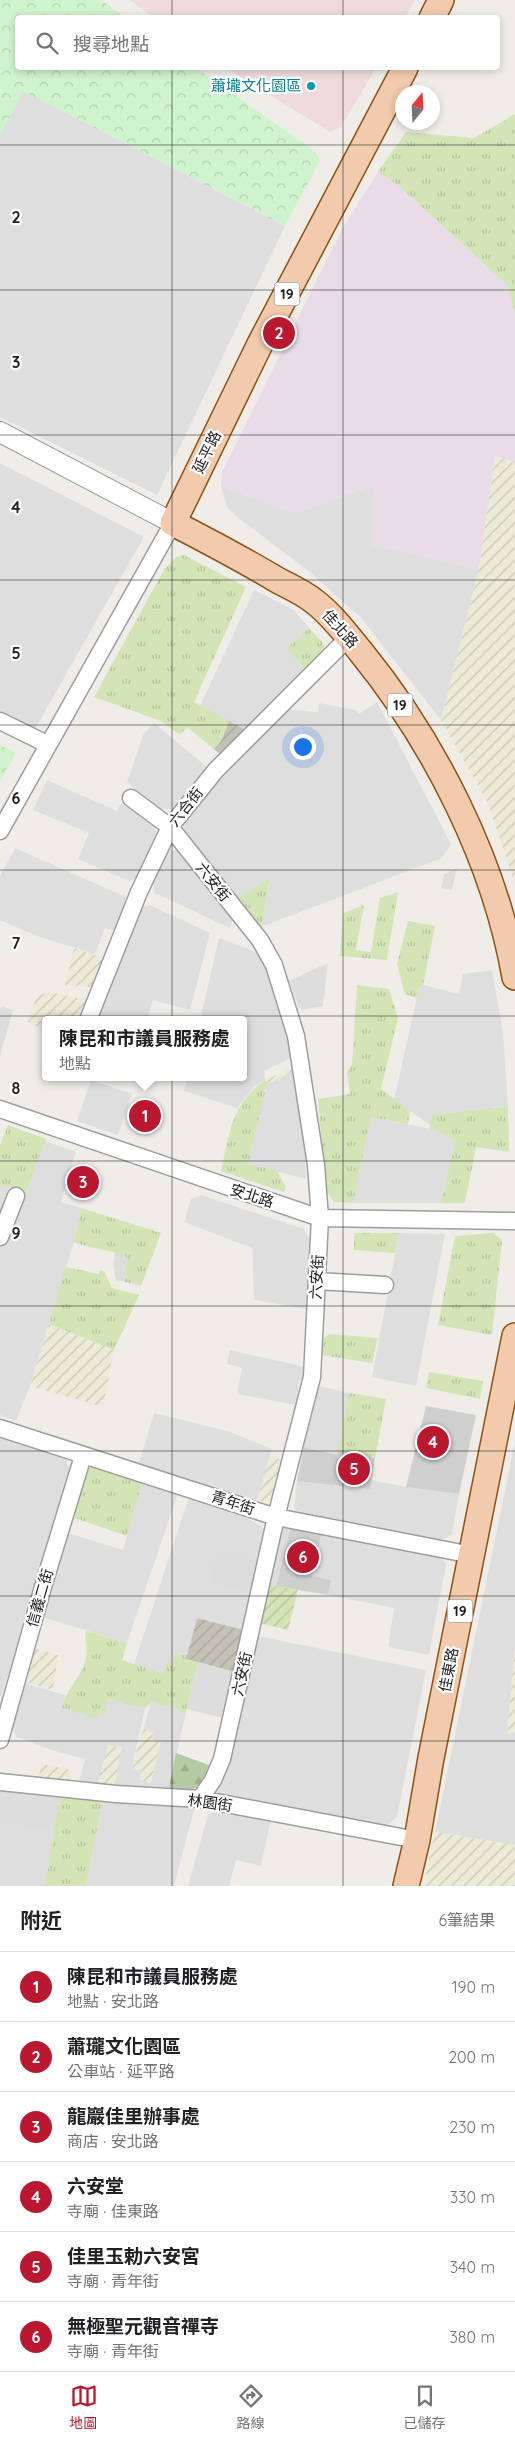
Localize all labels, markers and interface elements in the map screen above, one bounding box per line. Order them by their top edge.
search box [15,15,500,70]
icon: search [33,29,61,57]
text: 搜尋地點 [73,32,149,56]
place label: 蕭壠文化園區 [211,76,301,95]
marker: 蕭壠文化園區 [305,80,317,92]
north arrow [395,85,440,130]
text: 2 [11,207,21,227]
road number: 19 [274,282,300,306]
pin: 2 [263,314,295,352]
text: 3 [12,352,20,372]
street label: 延平路 [188,427,225,476]
text: 4 [11,497,21,517]
street label: 佳北路 [318,606,362,652]
text: 5 [11,643,21,663]
road number: 19 [388,694,412,716]
your location [290,734,316,760]
street label: 六合街 [164,783,207,830]
text: 6 [12,788,21,808]
street label: 六安街 [192,858,235,905]
text: 7 [12,933,21,953]
popup [42,1016,247,1081]
text: 陳昆和市議員服務處 [59,1026,230,1050]
text: 地點 [59,1053,91,1073]
text: 8 [12,1078,21,1098]
pin: 1 [129,1097,161,1135]
pin: 3 [67,1163,99,1201]
street label: 安北路 [228,1180,276,1212]
text: 9 [11,1223,21,1243]
street label: 六安街 [306,1254,327,1300]
pin: 4 [417,1423,449,1461]
pin: 5 [338,1450,370,1488]
street label: 青年街 [209,1487,257,1519]
pin: 6 [287,1538,319,1576]
street label: 信義二街 [22,1566,57,1629]
road number: 19 [448,1600,472,1622]
street label: 佳東路 [435,1646,462,1694]
street label: 六安街 [228,1650,255,1698]
street label: 林園街 [186,1790,234,1815]
text: 附近 [20,1907,62,1933]
text: 6筆結果 [438,1910,495,1930]
text: 陳昆和市議員服務處 [67,1964,238,1988]
text: 1 [33,1977,39,1997]
text: 190 m [452,1977,495,1997]
text: 地點 · 安北路 [67,1991,159,2011]
text: 蕭瓏文化園區 [67,2034,181,2058]
text: 2 [31,2047,41,2067]
text: 200 m [448,2047,495,2067]
text: 公車站 · 延平路 [67,2061,175,2081]
text: 龍巖佳里辦事處 [67,2104,200,2128]
text: 3 [32,2117,40,2137]
text: 230 m [449,2117,495,2137]
text: 商店 · 安北路 [67,2131,159,2151]
text: 六安堂 [67,2174,124,2198]
text: 4 [31,2187,41,2207]
text: 330 m [450,2187,495,2207]
text: 寺廟 · 佳東路 [67,2201,159,2221]
text: 佳里玉勅六安宮 [67,2244,200,2268]
text: 5 [31,2257,41,2277]
text: 340 m [450,2257,495,2277]
text: 寺廟 · 青年街 [67,2271,159,2291]
text: 無極聖元觀音禪寺 [67,2314,219,2338]
text: 6 [32,2327,40,2347]
text: 380 m [449,2327,495,2347]
text: 寺廟 · 青年街 [67,2341,159,2361]
tab: 地圖 [70,2382,98,2432]
tab: 路線 [237,2382,265,2432]
tab: 已儲存 [404,2382,446,2432]

